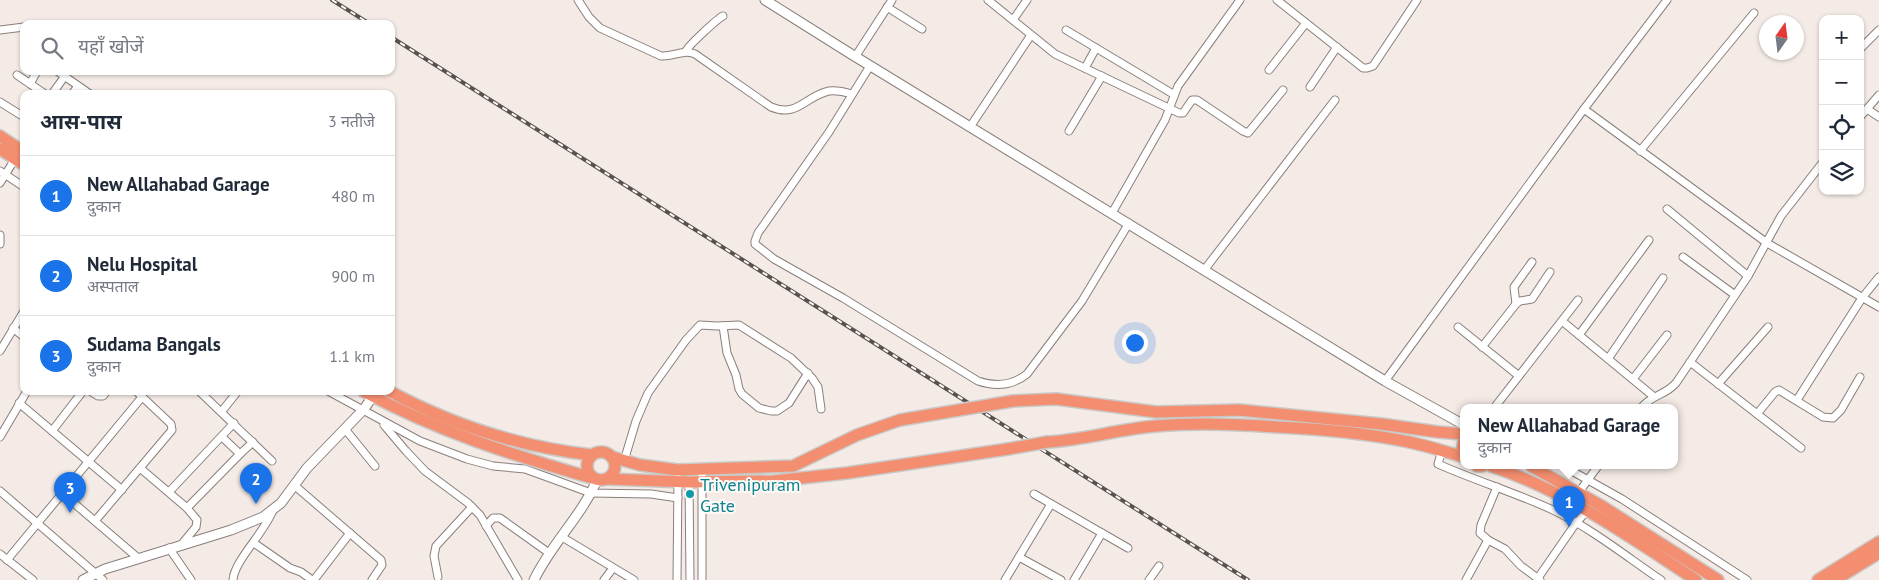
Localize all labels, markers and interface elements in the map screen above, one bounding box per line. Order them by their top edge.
north arrow [1759,15,1804,60]
map controls [1819,15,1864,195]
button: + [1819,15,1864,60]
search box [20,20,395,75]
icon: search [38,34,66,62]
text: यहाँ खोजें [78,34,144,58]
button: − [1819,60,1864,105]
button: locate [1819,105,1864,150]
text: आस-पास [40,108,122,135]
text: 3 नतीजे [328,111,375,131]
button: layers [1819,150,1864,195]
text: New Allahabad Garage [87,172,270,196]
text: 1 [51,186,61,206]
text: 480 m [332,186,375,206]
text: दुकान [87,196,121,216]
text: Nelu Hospital [87,252,197,276]
text: 2 [51,266,61,286]
text: 900 m [332,266,375,286]
text: अस्पताल [87,276,139,296]
your location [1122,330,1148,356]
text: Sudama Bangals [87,332,221,356]
text: 3 [51,346,61,366]
text: 1.1 km [329,346,375,366]
text: दुकान [87,356,121,376]
popup [1460,404,1678,469]
text: New Allahabad Garage [1478,413,1660,437]
text: दुकान [1478,437,1512,457]
pin: 2 [240,463,272,504]
pin: 3 [54,472,86,513]
place label: Trivenipuram Gate [700,473,800,517]
pin: 1 [1553,486,1585,527]
marker: Trivenipuram Gate [684,488,696,500]

